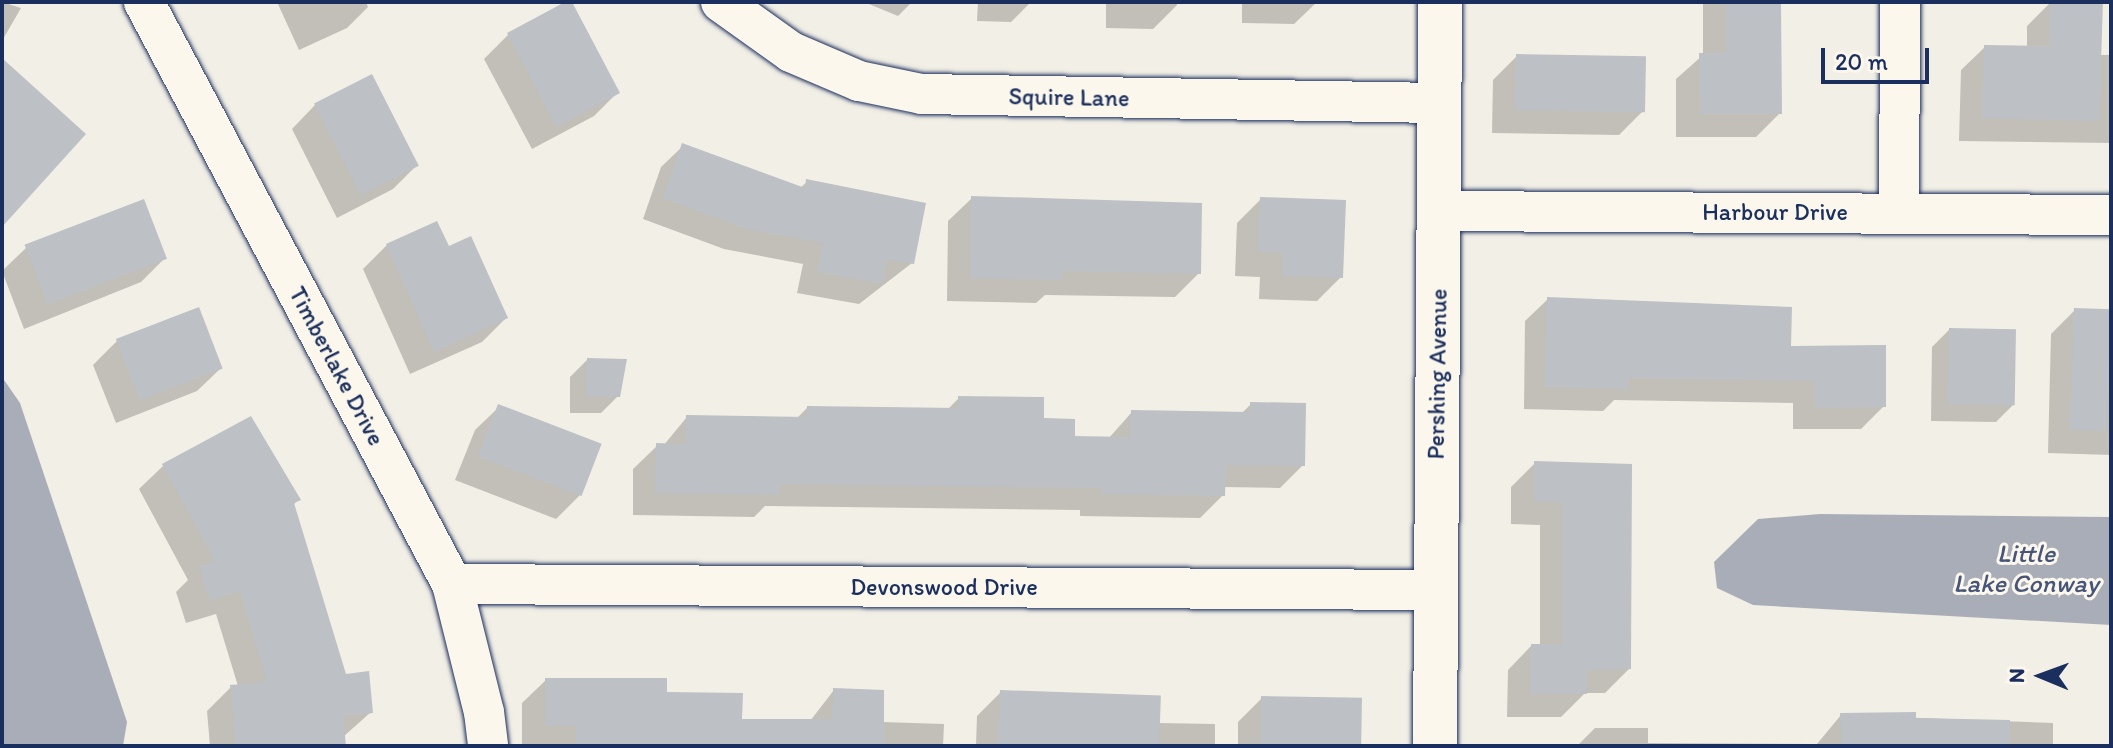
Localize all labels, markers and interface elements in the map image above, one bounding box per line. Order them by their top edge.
scale bar [1825,32,1933,82]
text: 20 m [1835,47,1888,76]
street label: Squire Lane [1008,82,1130,112]
street label: Harbour Drive [1702,198,1848,226]
street label: Timberlake Drive [283,282,391,450]
street label: Pershing Avenue [1421,289,1453,459]
water label: Little Lake Conway [1953,538,2099,600]
street label: Devonswood Drive [850,573,1038,601]
north arrow [2001,636,2081,716]
text: N [2003,668,2030,683]

